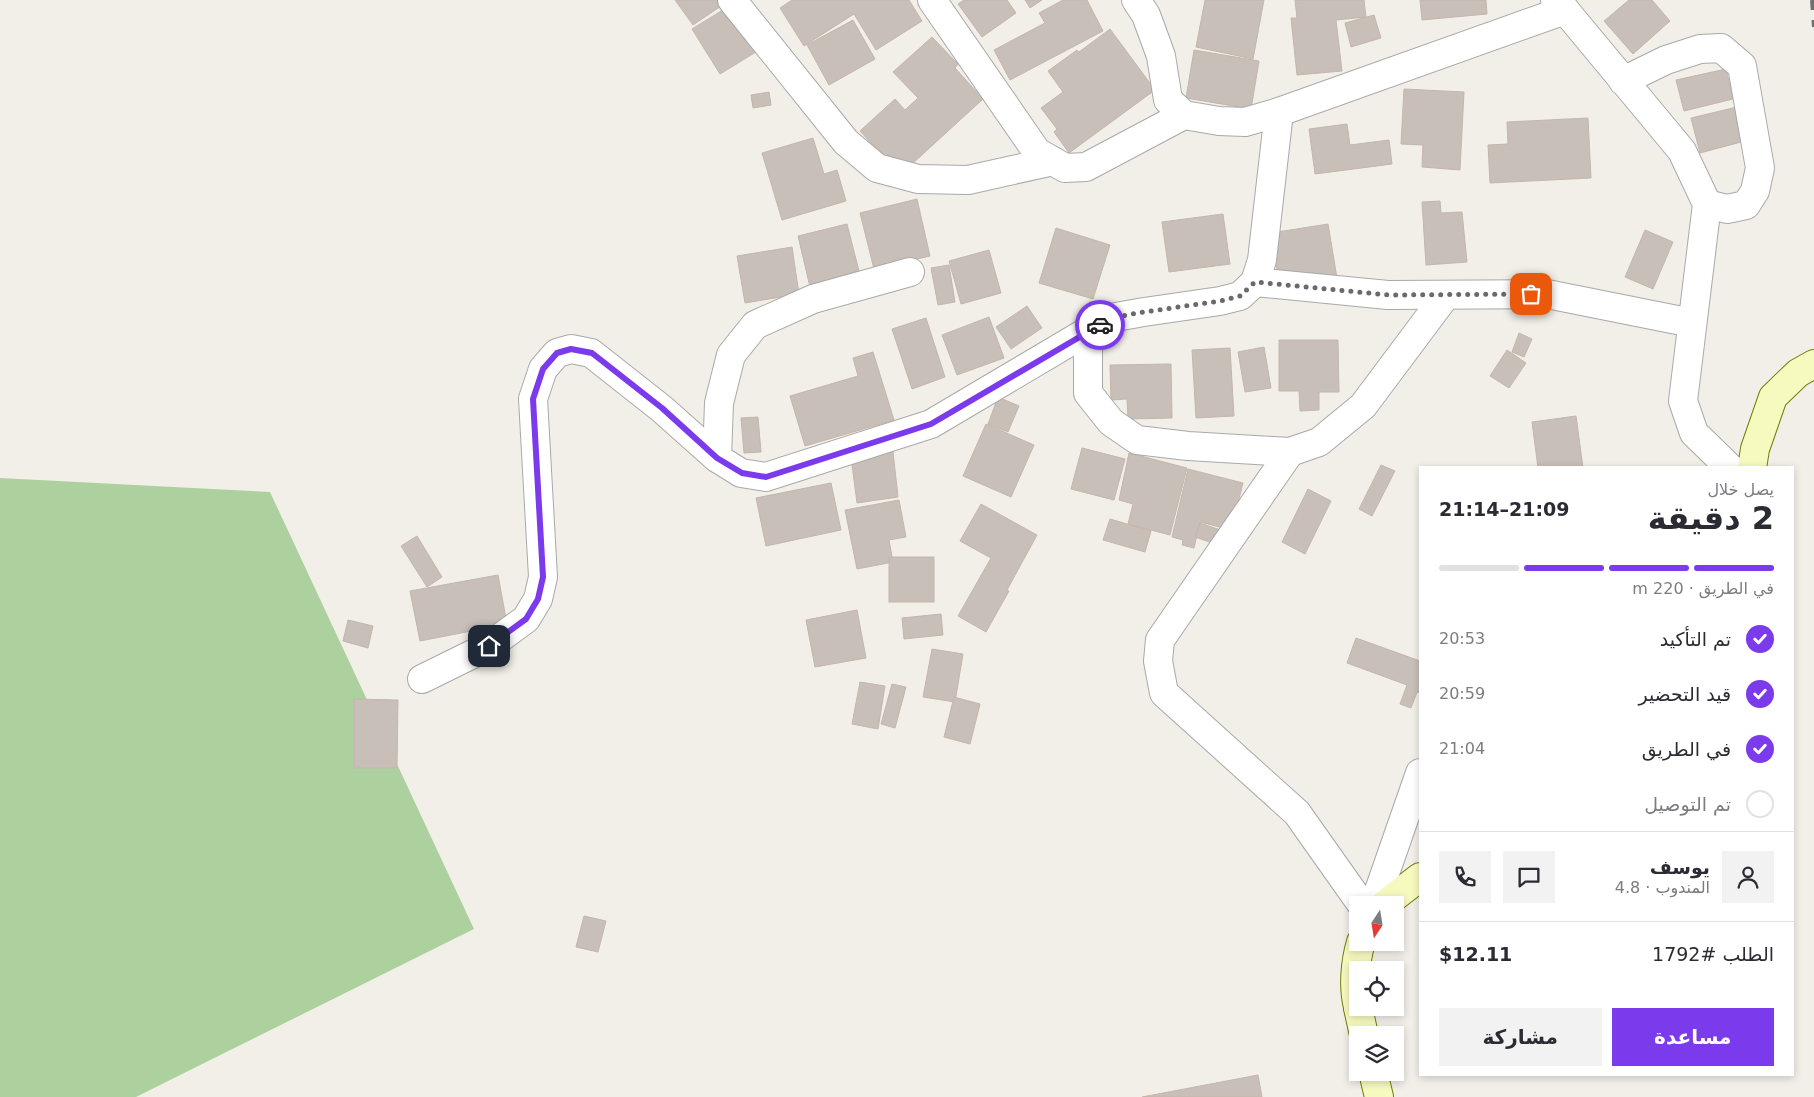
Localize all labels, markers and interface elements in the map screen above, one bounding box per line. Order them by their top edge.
pin [1510,273,1552,315]
icon: bag [1517,280,1545,308]
courier [1075,300,1125,350]
icon: car [1086,311,1114,339]
text: يصل خلال [1707,480,1774,499]
text: 21:09–21:14 [1439,498,1569,520]
text: 2 دقيقة [1648,499,1774,537]
text: في الطريق · 220 m [1632,579,1774,598]
pin [468,625,510,667]
icon: check [1746,625,1774,653]
text: تم التأكيد [1660,628,1731,650]
text: 20:53 [1439,629,1485,648]
icon: home [475,632,503,660]
icon: check [1746,680,1774,708]
text: قيد التحضير [1638,683,1731,705]
text: 20:59 [1439,684,1485,703]
icon: check [1746,735,1774,763]
text: في الطريق [1642,738,1731,760]
text: 21:04 [1439,739,1485,758]
text: تم التوصيل [1644,793,1731,815]
button: phone [1439,851,1491,903]
button: chat [1503,851,1555,903]
button: person [1722,851,1774,903]
text: يوسف [1650,856,1710,878]
text: المندوب · 4.8 [1615,878,1710,897]
north arrow [1349,896,1404,951]
map controls [1349,896,1404,1081]
text: $12.11 [1439,943,1512,965]
text: الطلب #1792 [1652,943,1774,965]
button: locate [1349,961,1404,1016]
button: مشاركة [1439,1008,1602,1066]
button: مساعدة [1612,1008,1774,1066]
button: layers [1349,1026,1404,1081]

